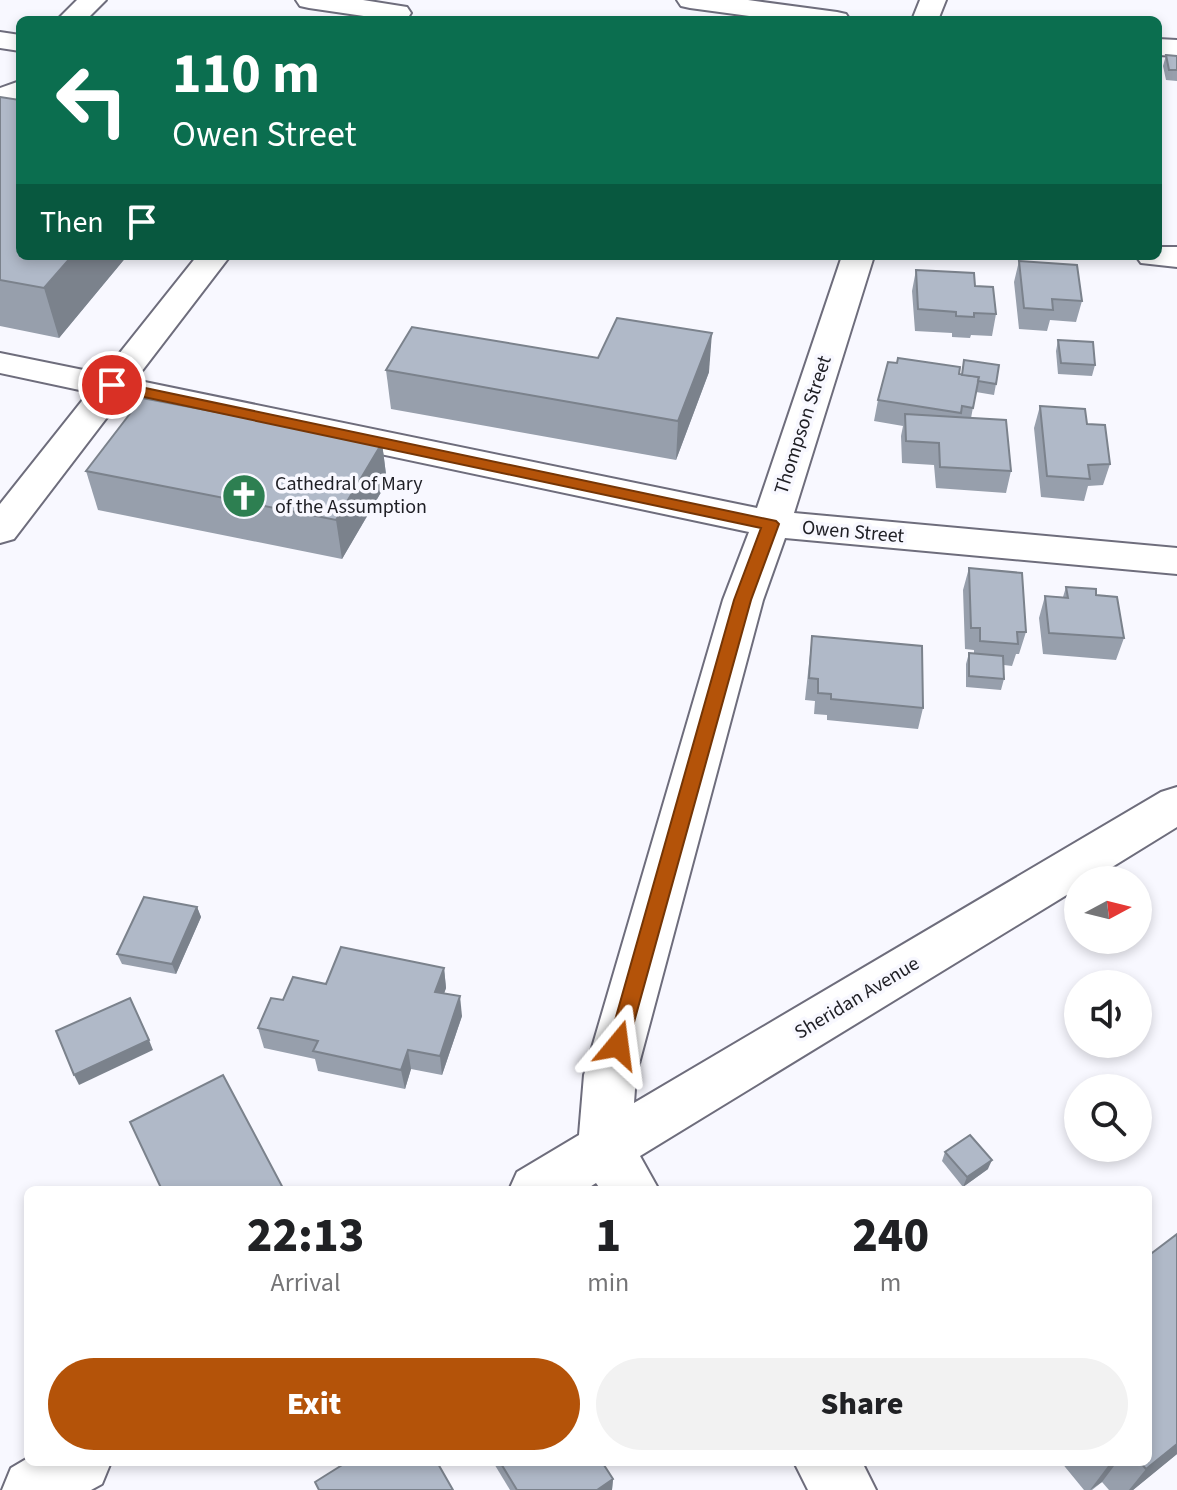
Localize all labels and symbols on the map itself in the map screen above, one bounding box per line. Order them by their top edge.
pin [78,351,146,419]
street label: Thompson Street [767,352,839,498]
place label: Cathedral of Mary of the Assumption [275,470,427,521]
church icon: Cathedral of Mary of the Assumption [220,472,268,520]
street label: Owen Street [801,514,906,550]
north arrow [1064,866,1152,954]
street label: Sheridan Avenue [789,950,925,1046]
position arrow [576,1003,660,1087]

